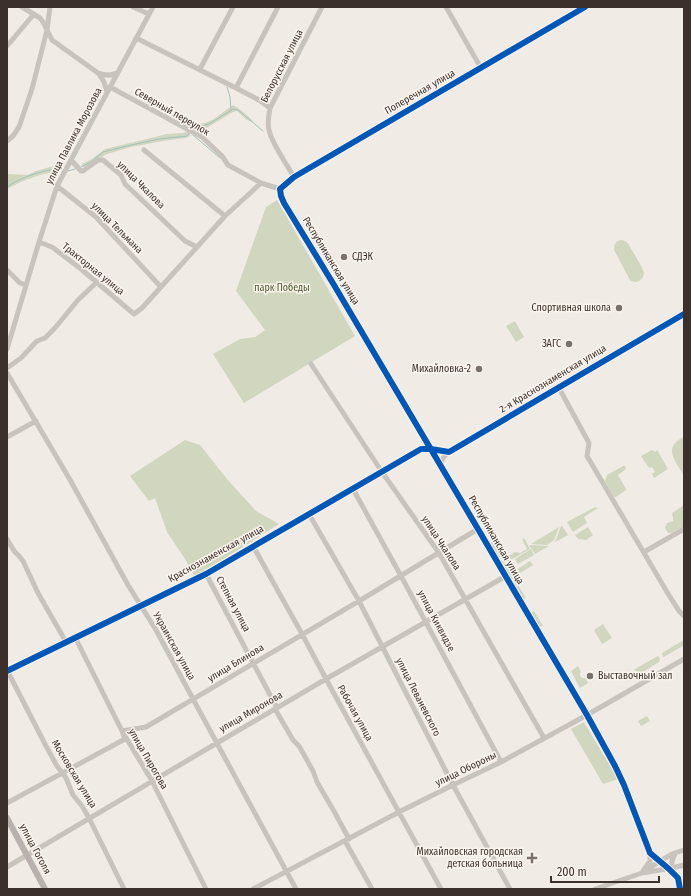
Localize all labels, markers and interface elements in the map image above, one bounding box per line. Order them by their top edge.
street label: Белорусская улица [258,27,306,105]
street label: Поперечная улица [383,67,457,117]
street label: улица Павлика Морозова [43,86,105,186]
street label: Северный переулок [132,86,212,139]
street label: улица Чкалова [115,159,167,211]
street label: улица Тельмана [89,200,145,256]
street label: Республиканская улица [300,215,362,307]
street label: Тракторная улица [60,240,127,298]
place label: СДЭК [352,251,373,263]
marker: СДЭК [339,252,349,262]
park label: парк Победы [254,282,310,294]
place label: Спортивная школа [531,302,611,314]
marker: Спортивная школа [614,303,624,313]
place label: ЗАГС [542,338,561,350]
marker: ЗАГС [564,339,574,349]
street label: 2-я Краснознаменская улица [497,342,609,416]
place label: Михайловка-2 [412,363,472,375]
marker: Михайловка-2 [474,364,484,374]
street label: Республиканская улица [466,494,526,587]
street label: улица Чкалова [419,513,463,573]
street label: Краснознаменская улица [166,523,266,585]
street label: Степная улица [213,574,253,634]
street label: улица Киквидзе [415,588,457,654]
street label: Украинская улица [150,609,198,682]
street label: улица Блинова [206,641,266,684]
street label: улица Леваневского [393,656,443,738]
place label: Выставочный зал [598,670,672,682]
marker: Выставочный зал [585,671,595,681]
street label: Рабочая улица [335,683,375,743]
street label: улица Миронова [217,689,285,735]
street label: улица Пирогова [126,727,170,792]
street label: Московская улица [49,738,99,810]
street label: улица Обороны [433,749,499,789]
street label: улица Гоголя [17,822,53,876]
place label: Михайловская городская детская больница [417,846,523,870]
marker: Михайловская городская детская больница [526,852,538,864]
scale bar [551,858,659,884]
text: 200 m [557,865,587,879]

